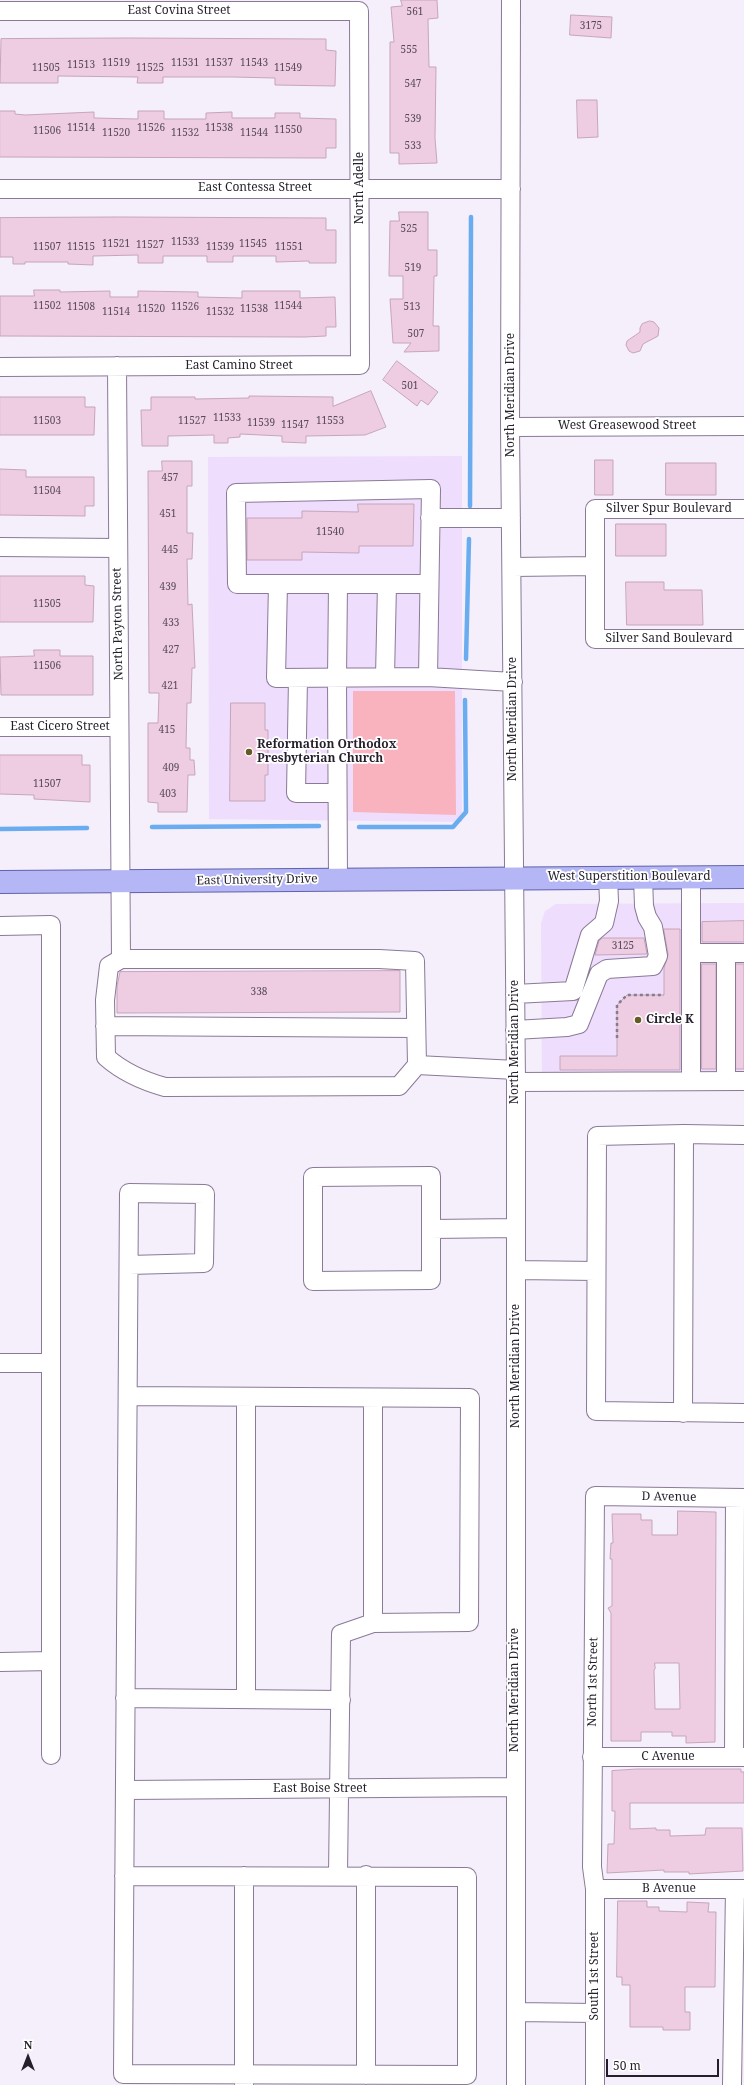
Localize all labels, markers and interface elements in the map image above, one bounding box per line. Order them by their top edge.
street label: East Covina Street [127,4,231,18]
house number: 561 [407,6,423,18]
house number: 3175 [580,20,602,32]
house number: 555 [401,44,417,56]
house number: 11519 [102,57,130,69]
house number: 11531 [171,57,199,69]
house number: 11537 [205,57,233,69]
house number: 11543 [240,57,268,69]
house number: 11513 [67,59,95,71]
house number: 11505 [32,62,60,74]
house number: 11525 [136,62,164,74]
house number: 11549 [274,62,302,74]
house number: 547 [405,78,421,90]
house number: 539 [405,113,421,125]
house number: 11514 [67,122,95,134]
house number: 11526 [137,122,165,134]
house number: 11538 [205,122,233,134]
house number: 11550 [274,124,302,136]
house number: 11506 [33,125,61,137]
house number: 11520 [102,127,130,139]
house number: 11532 [171,127,199,139]
house number: 11544 [240,127,268,139]
house number: 533 [405,140,421,152]
street label: North Adelle [353,152,367,224]
street label: East Contessa Street [198,181,312,195]
house number: 525 [401,223,417,235]
house number: 11533 [171,236,199,248]
house number: 11521 [102,238,130,250]
house number: 11545 [239,238,267,250]
house number: 11527 [136,239,164,251]
house number: 11507 [33,241,61,253]
house number: 11515 [67,241,95,253]
house number: 11539 [206,241,234,253]
house number: 11551 [275,241,303,253]
house number: 519 [405,262,421,274]
house number: 11502 [33,300,61,312]
house number: 11544 [274,300,302,312]
house number: 11508 [67,301,95,313]
house number: 11526 [171,301,199,313]
house number: 513 [404,301,420,313]
house number: 11520 [137,303,165,315]
house number: 11538 [240,303,268,315]
house number: 11514 [102,306,130,318]
house number: 11532 [206,306,234,318]
house number: 507 [408,328,424,340]
street label: North Meridian Drive [504,333,518,457]
street label: East Camino Street [185,359,293,373]
house number: 501 [402,380,418,392]
house number: 11533 [213,412,241,424]
house number: 11503 [33,415,61,427]
house number: 11527 [178,415,206,427]
house number: 11553 [316,415,344,427]
house number: 11539 [247,417,275,429]
house number: 11547 [281,419,309,431]
street label: West Greasewood Street [558,419,696,433]
house number: 457 [162,472,178,484]
house number: 11504 [33,485,61,497]
street label: Silver Spur Boulevard [606,502,732,516]
house number: 451 [160,508,176,520]
house number: 11540 [316,526,344,538]
house number: 445 [162,544,178,556]
street label: North Payton Street [110,568,126,680]
house number: 439 [160,581,176,593]
house number: 11505 [33,598,61,610]
house number: 433 [163,617,179,629]
street label: Silver Sand Boulevard [606,632,732,646]
house number: 427 [163,644,179,656]
street label: North Meridian Drive [506,657,520,781]
house number: 11506 [33,660,61,672]
house number: 421 [162,680,178,692]
street label: East Cicero Street [10,720,110,734]
house number: 415 [159,724,175,736]
place label: Reformation Orthodox Presbyterian Church [257,738,396,766]
marker: Reformation Orthodox Presbyterian Church [244,747,254,757]
house number: 409 [163,762,179,774]
house number: 11507 [33,778,61,790]
house number: 403 [160,788,176,800]
street label: West Superstition Boulevard [547,870,711,884]
street label: East University Drive [196,872,318,888]
house number: 3125 [612,940,634,952]
street label: North Meridian Drive [508,980,522,1104]
house number: 338 [251,986,267,998]
place label: Circle K [646,1013,694,1027]
marker: Circle K [633,1015,643,1025]
street label: North Meridian Drive [509,1304,523,1428]
street label: D Avenue [642,1489,696,1505]
street label: North Meridian Drive [508,1628,522,1752]
street label: North 1st Street [585,1637,601,1727]
street label: C Avenue [641,1750,695,1764]
street label: East Boise Street [273,1782,367,1796]
street label: B Avenue [642,1882,696,1896]
street label: South 1st Street [588,1932,602,2020]
north arrow [8,2037,48,2077]
text: N [24,2037,32,2052]
scale bar [608,2051,721,2077]
text: 50 m [613,2057,641,2074]

